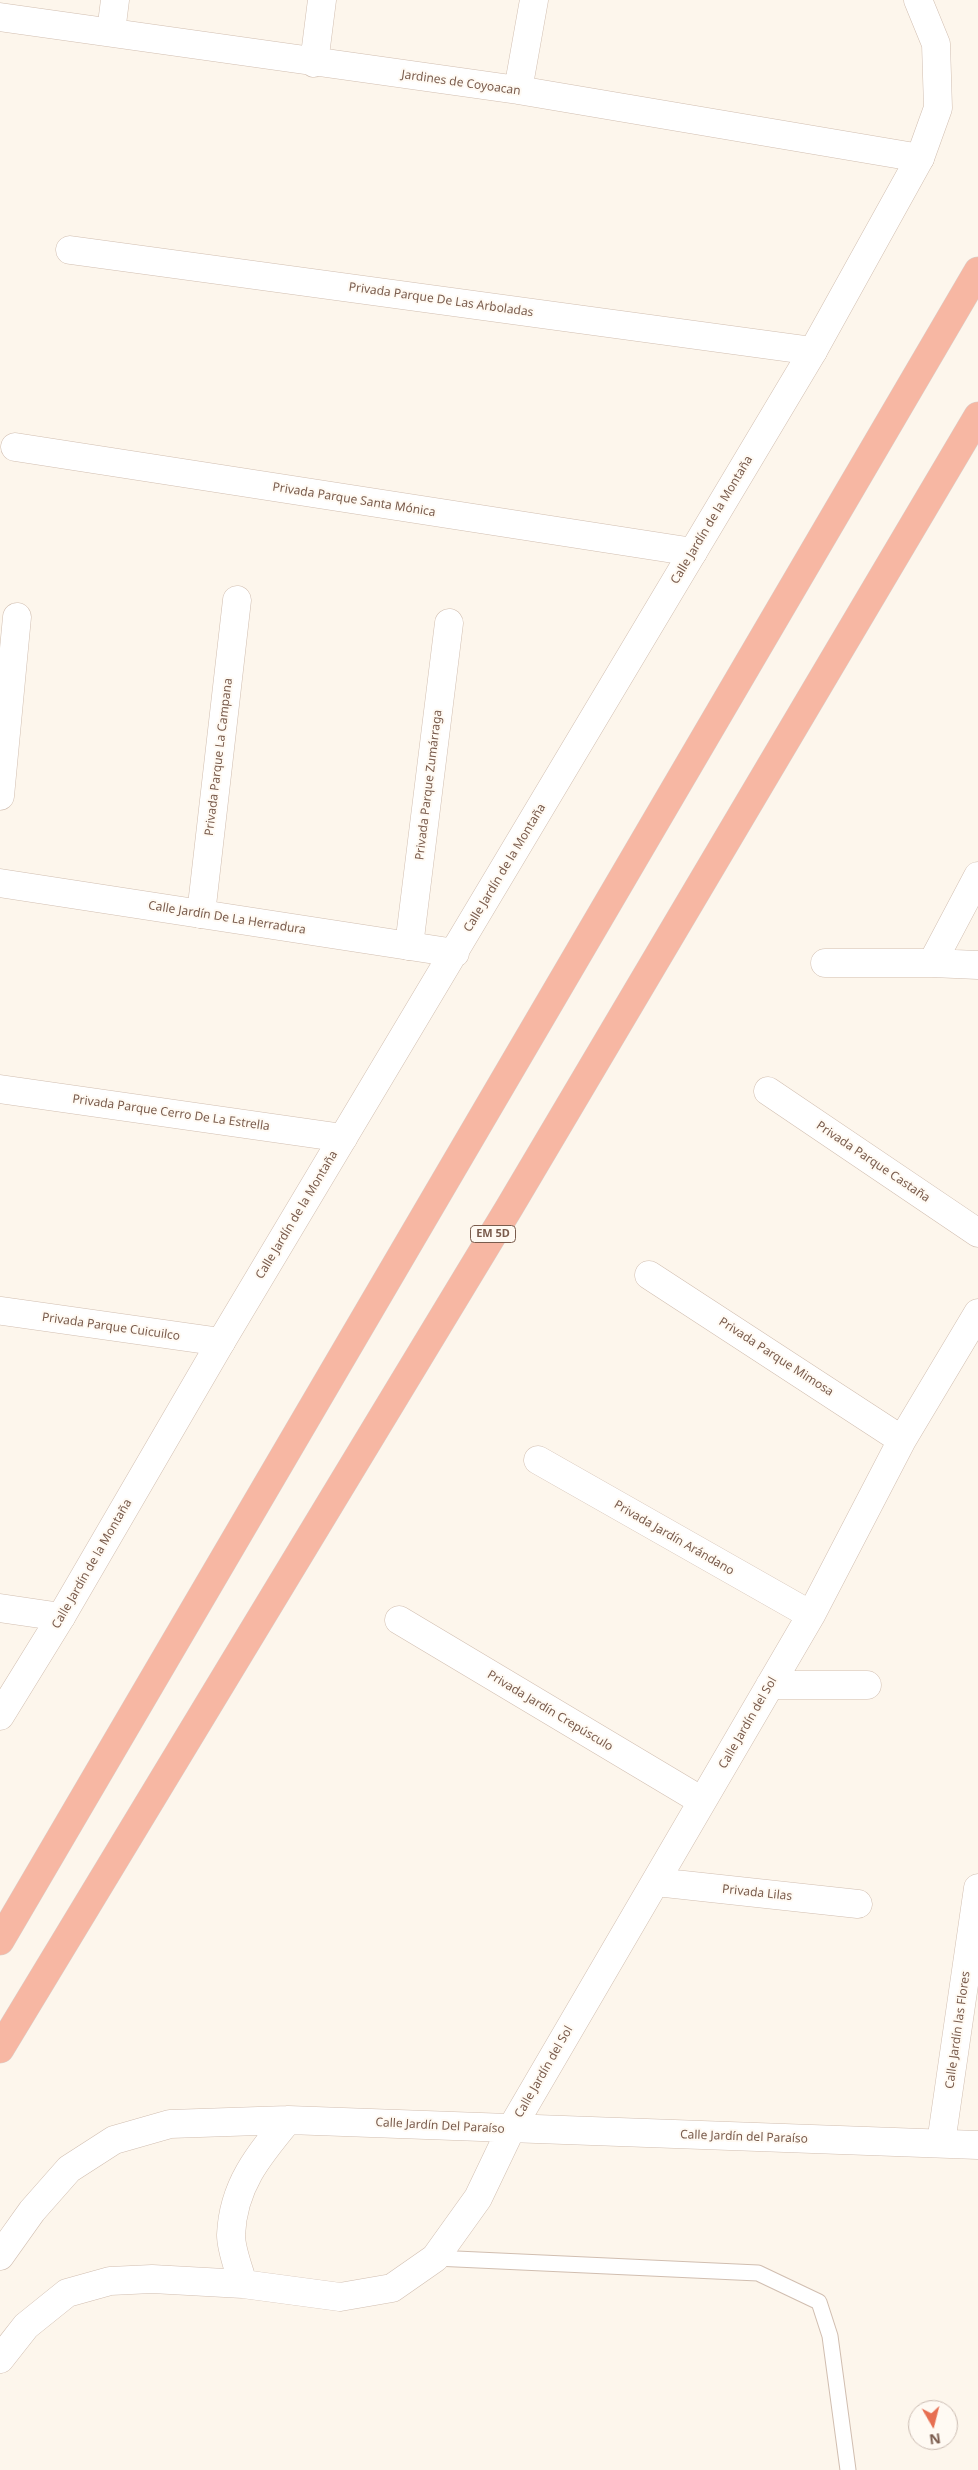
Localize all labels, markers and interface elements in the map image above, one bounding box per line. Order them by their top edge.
street label: Jardines de Coyoacan [401,68,521,98]
street label: Privada Parque De Las Arboladas [348,280,534,320]
street label: Calle Jardín de la Montaña [668,453,756,587]
street label: Privada Parque Santa Mónica [271,480,437,520]
street label: Privada Parque La Campana [202,677,236,837]
street label: Privada Parque Zumárraga [413,709,445,861]
street label: Calle Jardín de la Montaña [461,801,549,935]
street label: Calle Jardín De La Herradura [147,898,307,938]
street label: Privada Parque Cerro De La Estrella [71,1092,271,1134]
street label: Privada Parque Castaña [813,1119,933,1205]
street label: Calle Jardín de la Montaña [253,1148,341,1282]
road number: EM 5D [470,1226,516,1242]
street label: Privada Parque Cuicuilco [41,1310,181,1344]
street label: Privada Parque Mimosa [716,1315,836,1399]
street label: Calle Jardín de la Montaña [49,1497,135,1631]
street label: Privada Jardín Arándano [611,1498,737,1578]
street label: Privada Jardín Crepúsculo [484,1668,616,1754]
street label: Calle Jardín del Sol [716,1675,780,1771]
street label: Privada Lilas [721,1882,793,1904]
street label: Calle Jardín las Flores [943,1970,973,2090]
street label: Calle Jardín del Sol [512,2024,576,2120]
street label: Calle Jardín Del Paraíso [375,2115,505,2137]
street label: Calle Jardín del Paraíso [680,2128,808,2146]
north arrow [908,2400,958,2450]
text: N [928,2429,942,2450]

